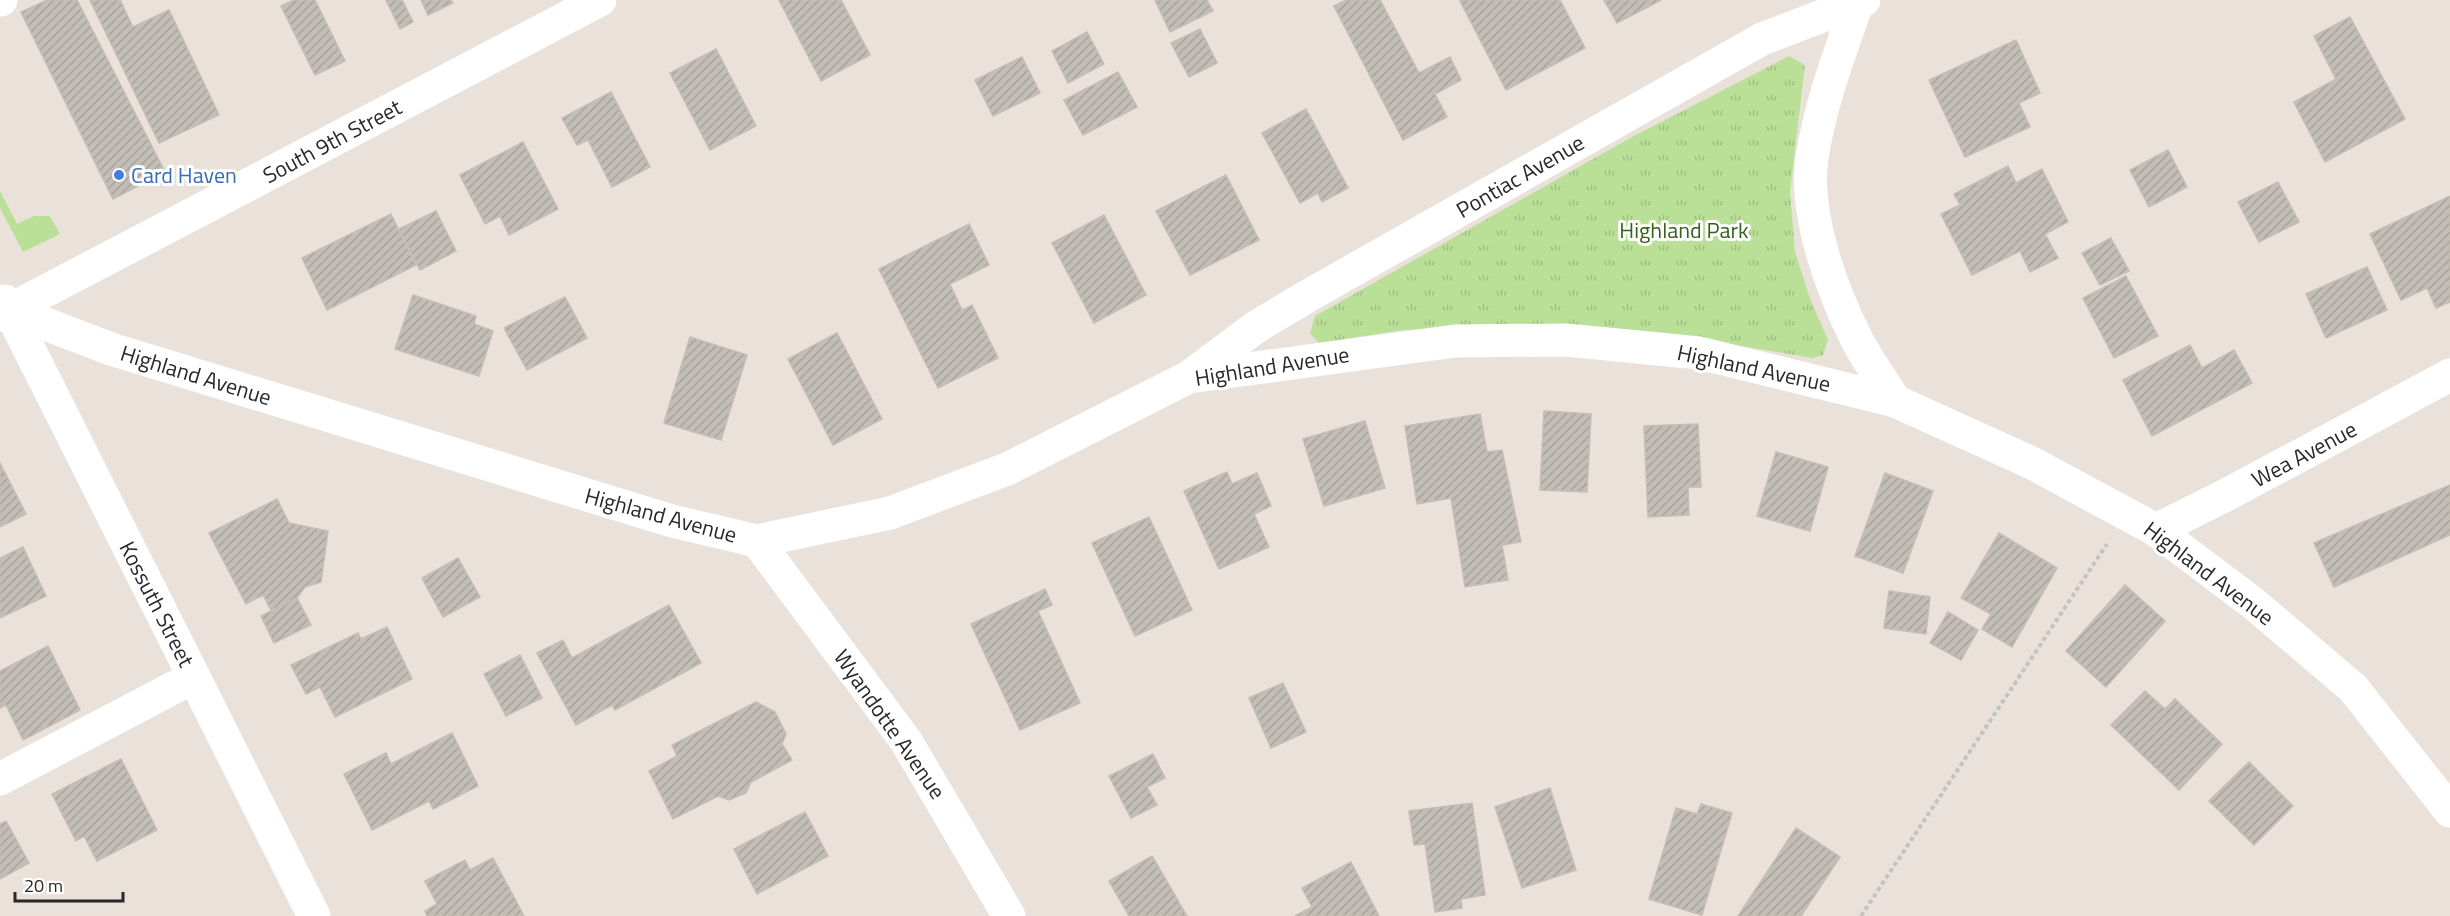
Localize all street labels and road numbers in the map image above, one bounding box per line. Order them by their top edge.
street label: South 9th Street [256,90,408,192]
street label: Pontiac Avenue [1450,125,1590,227]
street label: Highland Avenue [1674,335,1834,401]
street label: Highland Avenue [116,336,276,414]
street label: Highland Avenue [1192,337,1352,395]
street label: Wea Avenue [2245,412,2363,496]
street label: Highland Avenue [581,478,741,552]
street label: Highland Avenue [2136,512,2282,634]
street label: Kossuth Street [111,535,203,673]
street label: Wyandotte Avenue [826,642,954,806]

